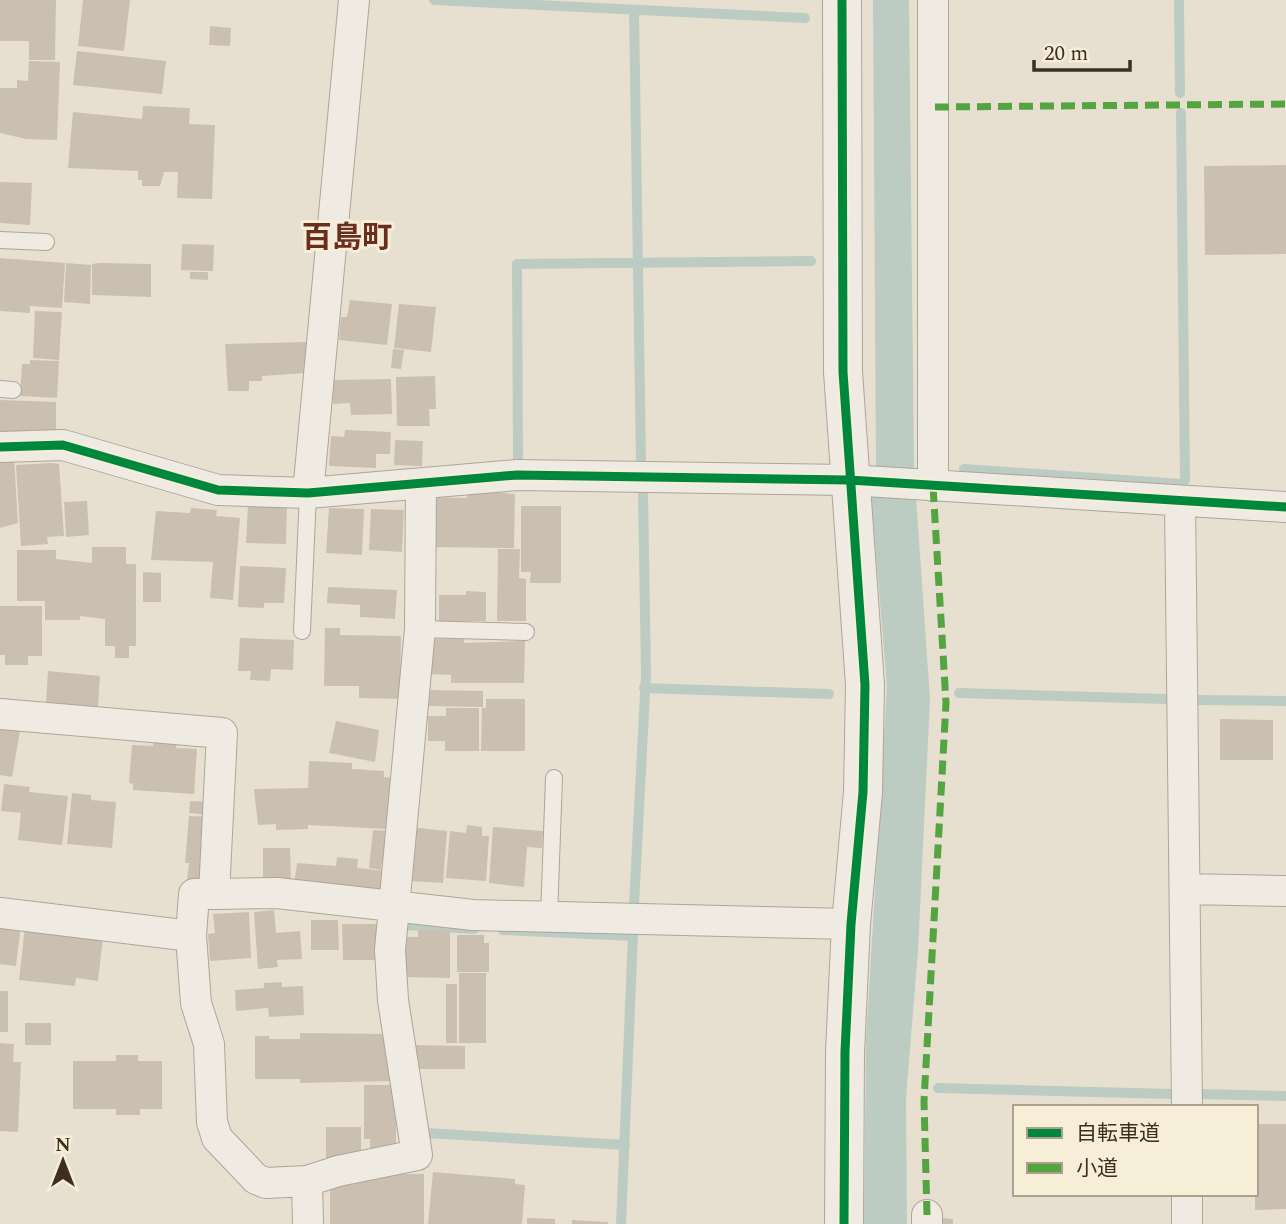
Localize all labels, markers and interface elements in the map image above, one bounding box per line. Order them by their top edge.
scale bar [1034,28,1130,72]
text: 20 m [1044,38,1088,70]
district label: 百島町 [302,215,392,261]
legend [1013,1105,1258,1196]
text: 自転車道 [1076,1118,1160,1150]
north arrow [28,1126,98,1196]
text: N [55,1131,71,1160]
text: 小道 [1076,1153,1118,1185]

